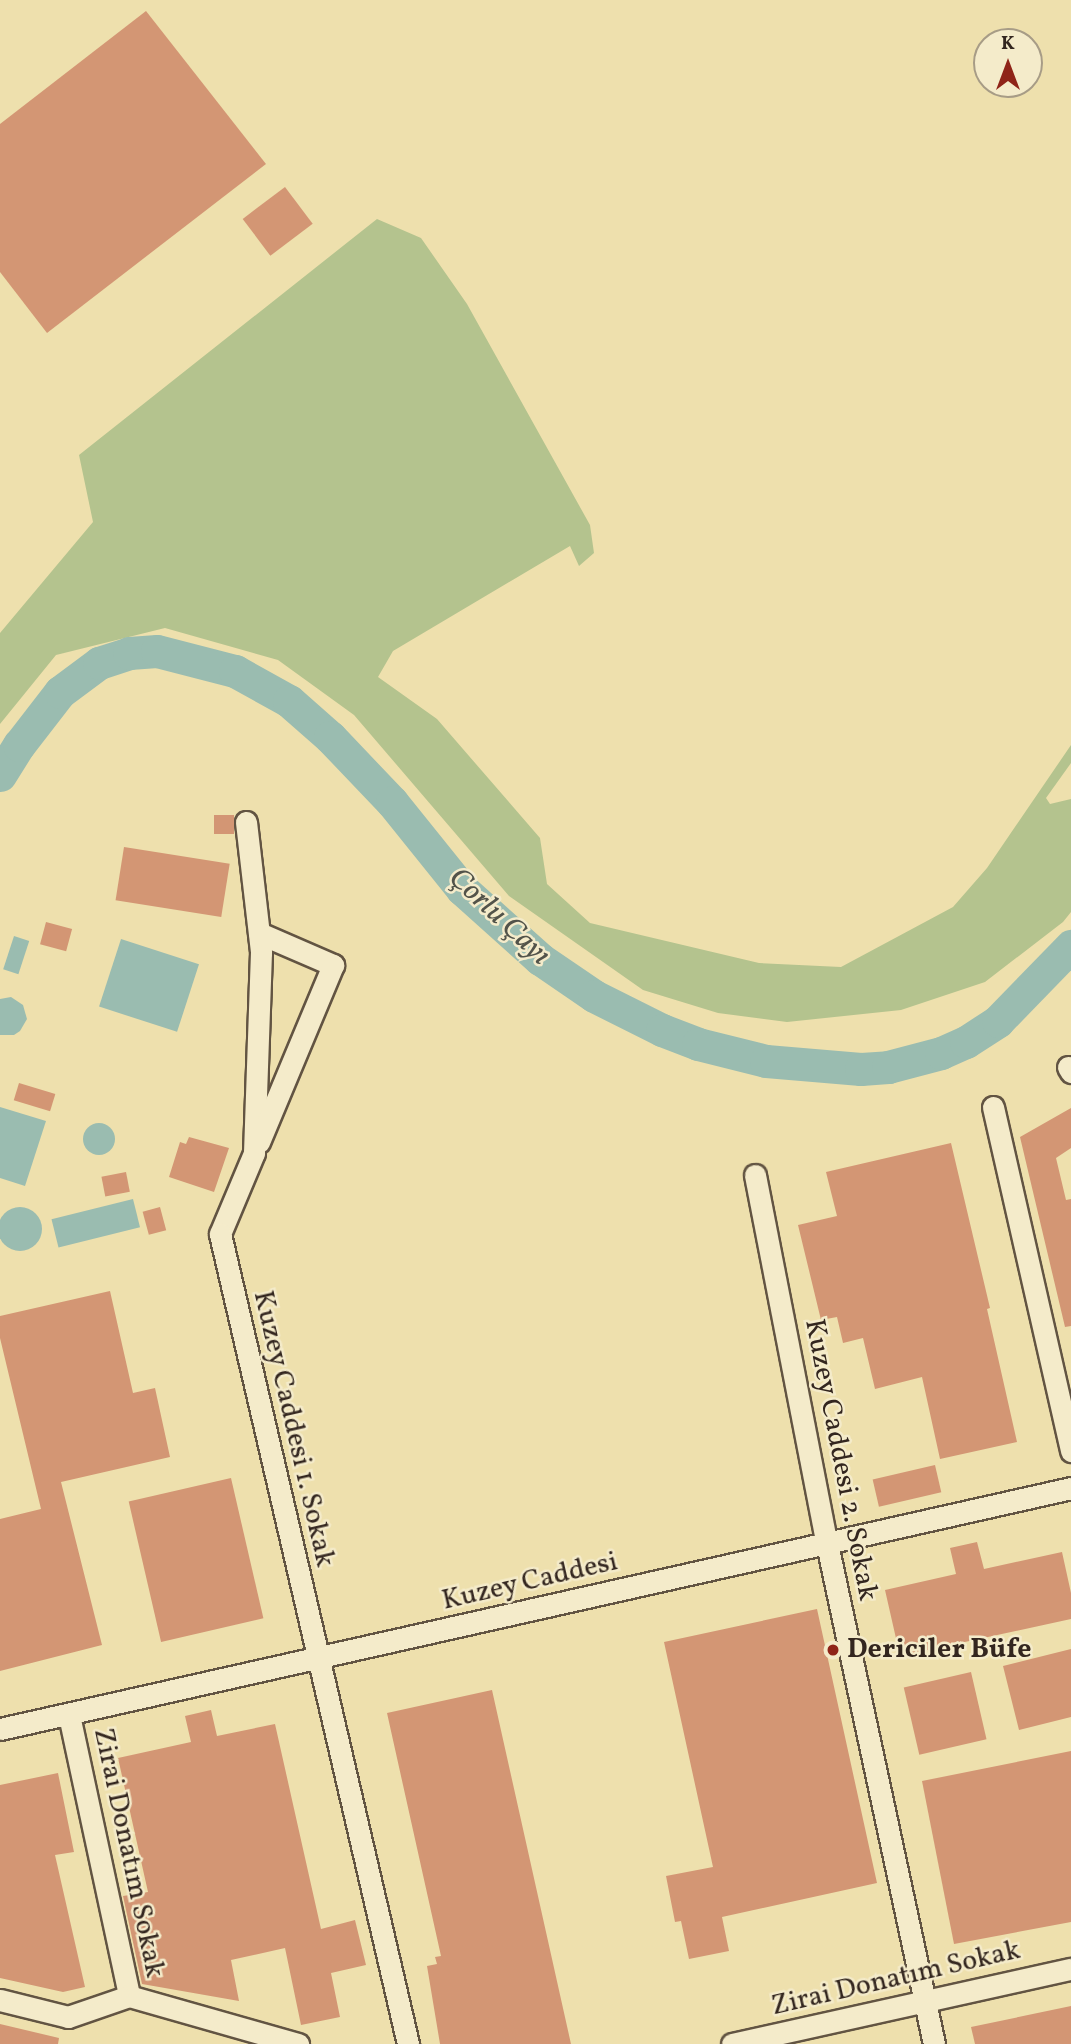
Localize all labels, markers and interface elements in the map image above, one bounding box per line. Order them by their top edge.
north arrow [973,28,1043,98]
text: K [1001,31,1015,57]
water label: Çorlu Çayı [441,861,557,973]
street label: Kuzey Caddesi 1. Sokak [245,1287,341,1571]
street label: Kuzey Caddesi 2. Sokak [796,1316,884,1604]
street label: Kuzey Caddesi [439,1545,621,1619]
place label: Dericiler Büfe [847,1633,1031,1667]
marker: Dericiler Büfe [825,1642,841,1658]
street label: Zirai Donatım Sokak [85,1725,171,1981]
street label: Zirai Donatım Sokak [768,1934,1024,2024]

